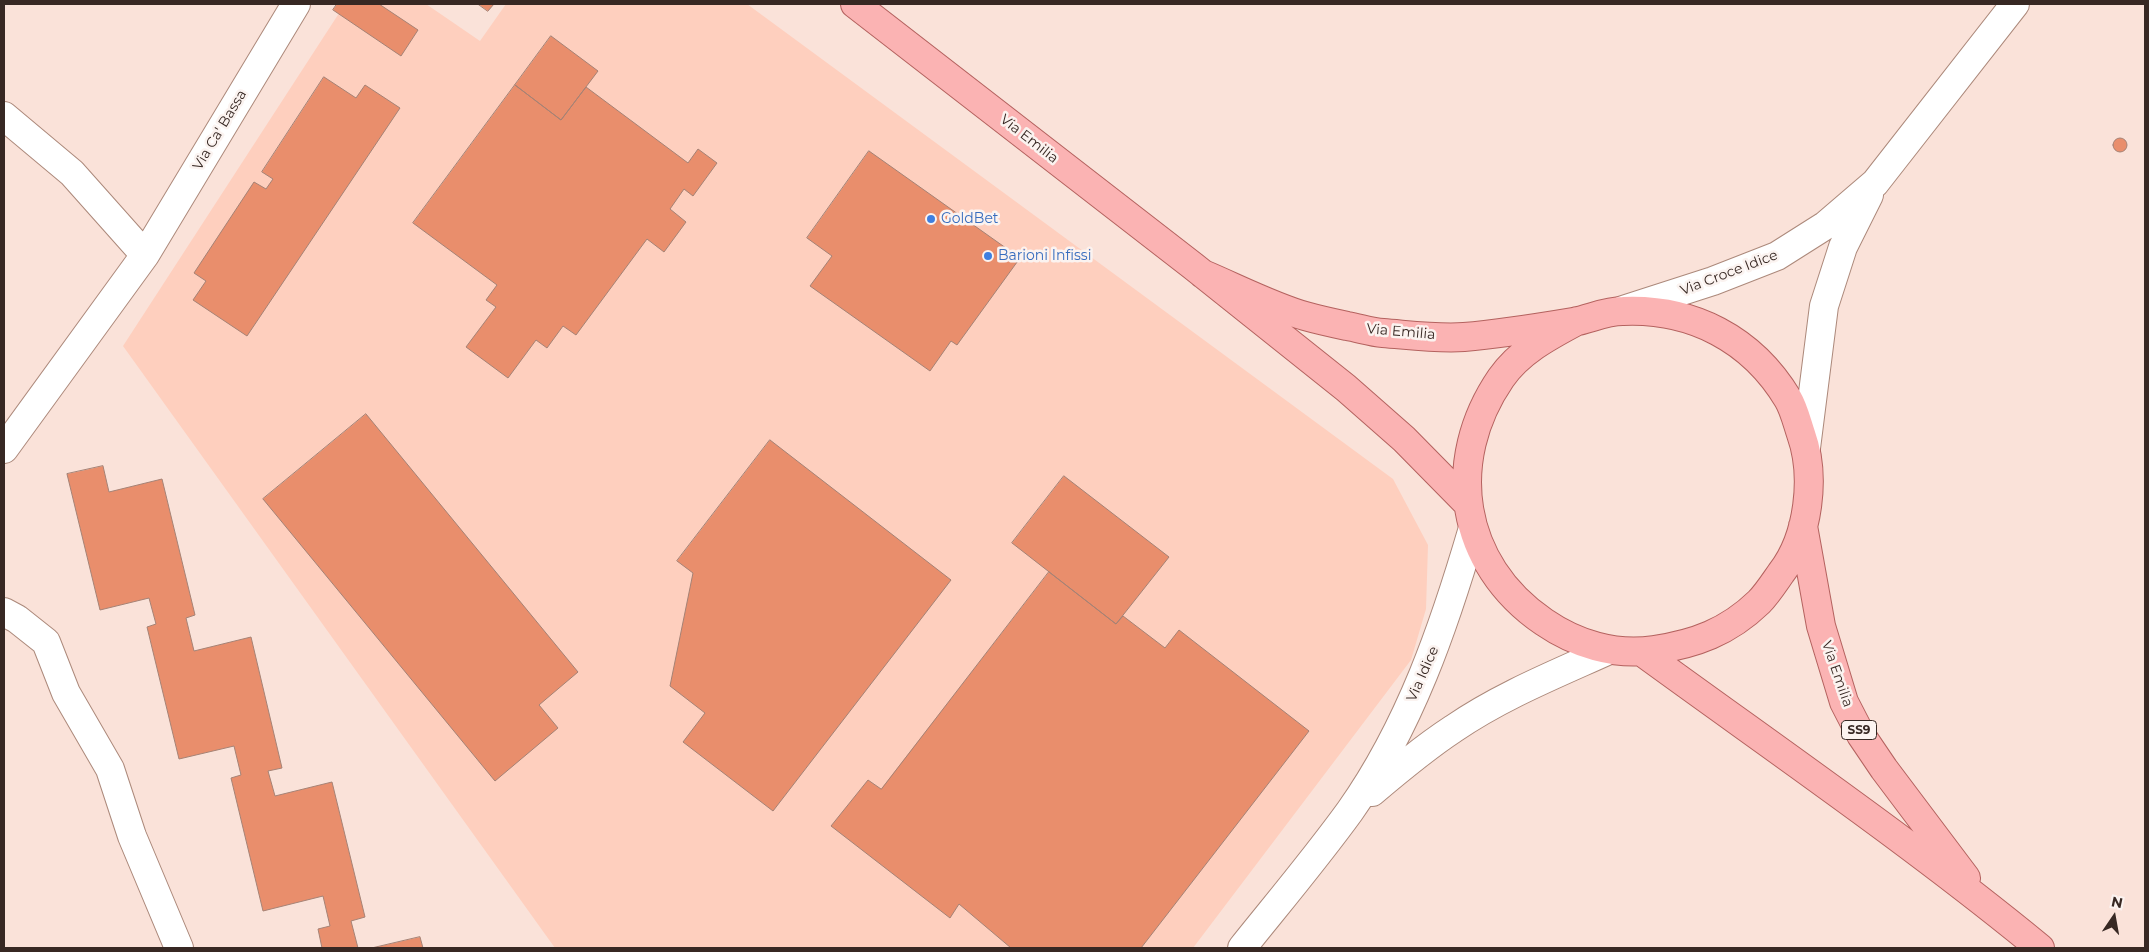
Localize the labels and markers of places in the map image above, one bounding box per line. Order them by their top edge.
place label: GoldBet [941,211,999,227]
marker: GoldBet [925,213,937,225]
place label: Barioni Infissi [998,248,1091,264]
marker: Barioni Infissi [982,250,994,262]

